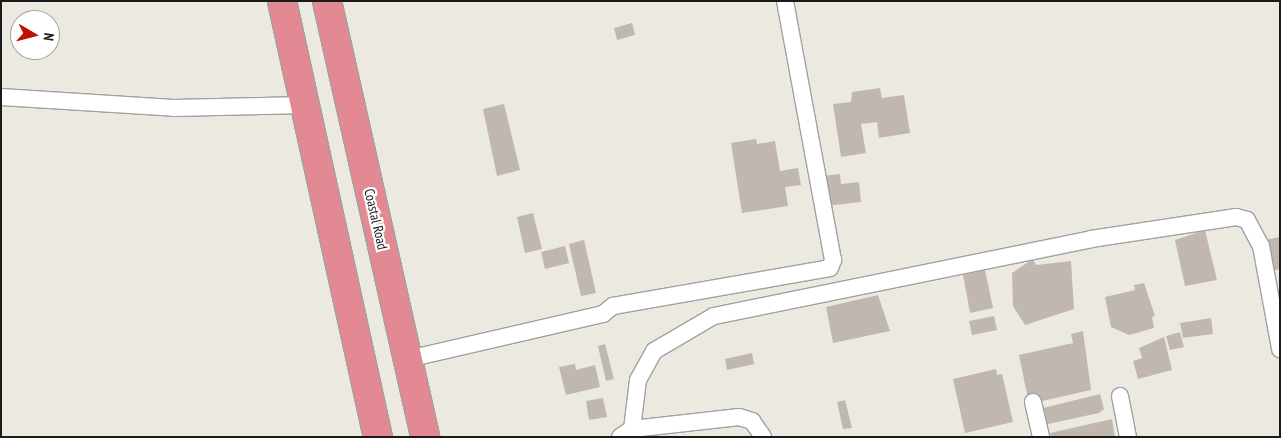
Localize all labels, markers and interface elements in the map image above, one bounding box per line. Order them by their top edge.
north arrow [10,10,60,60]
text: N [39,32,58,42]
street label: Coastal Road [361,187,391,251]

